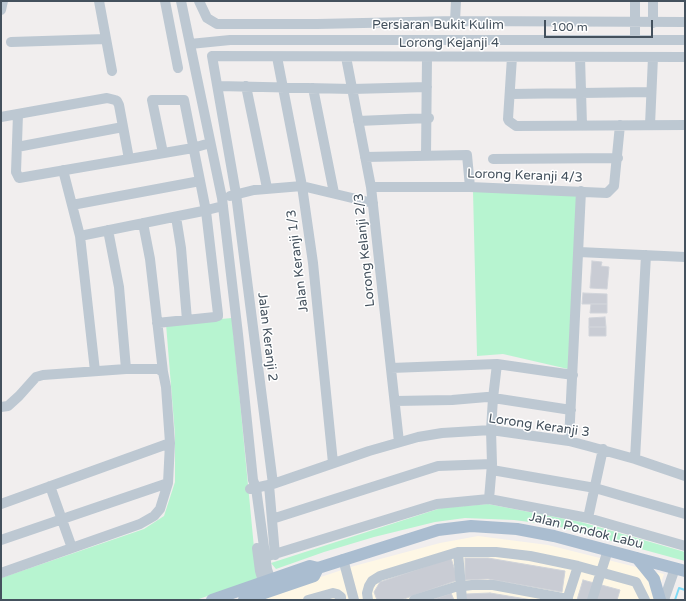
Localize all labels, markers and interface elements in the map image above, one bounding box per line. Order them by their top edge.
scale bar [546,12,655,38]
street label: Persiaran Bukit Kulim [372,18,504,34]
text: 100 m [551,20,588,34]
street label: Lorong Kejanji 4 [399,36,499,52]
street label: Lorong Keranji 4/3 [467,166,583,186]
street label: Lorong Kelanji 2/3 [351,192,379,308]
street label: Jalan Keranji 1/3 [284,209,312,313]
street label: Jalan Keranji 2 [254,292,280,382]
street label: Lorong Keranji 3 [487,411,591,441]
street label: Jalan Pondok Labu [527,509,645,553]

